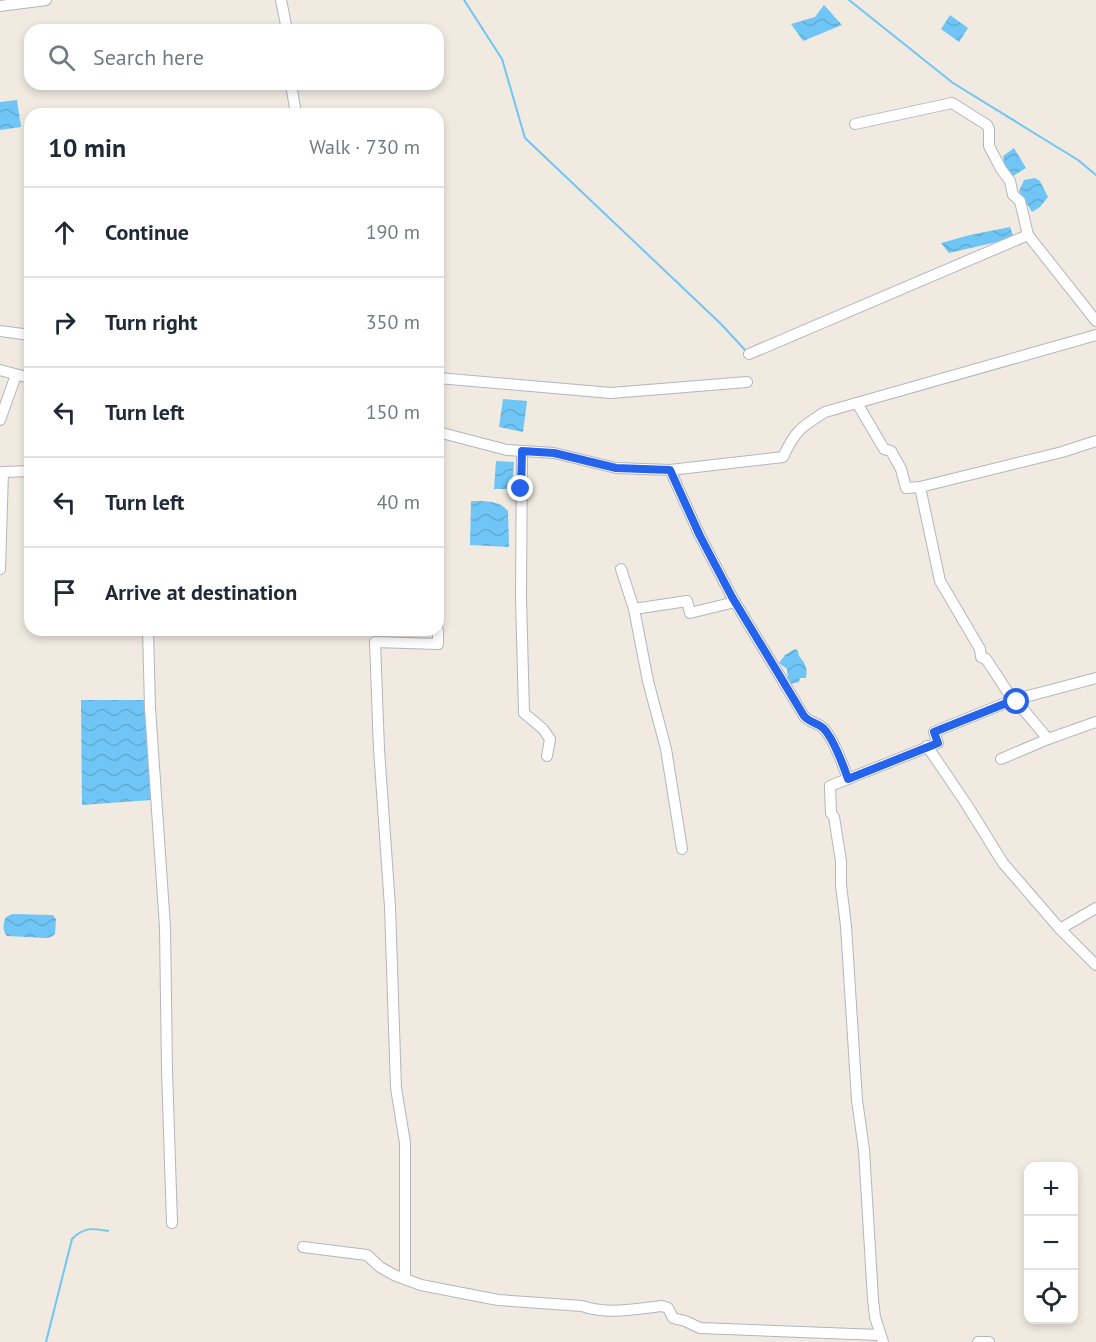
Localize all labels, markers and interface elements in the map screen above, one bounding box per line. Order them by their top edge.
search box [24,24,444,90]
icon: search [45,41,78,74]
text: Search here [93,43,204,71]
text: 10 min [48,131,126,164]
text: Walk · 730 m [309,134,420,160]
icon: ahead [48,216,81,249]
text: Continue [105,218,189,246]
text: 190 m [366,219,420,245]
icon: right [48,306,81,339]
text: Turn right [105,308,197,336]
text: 350 m [366,309,420,335]
icon: left [48,396,81,429]
text: Turn left [105,398,185,426]
text: 150 m [366,399,420,425]
route end [507,475,533,501]
icon: left [48,486,81,519]
text: Turn left [105,488,185,516]
text: 40 m [377,489,420,515]
icon: arrive [48,576,81,609]
text: Arrive at destination [105,578,297,606]
route start [1003,688,1029,714]
map controls [1024,1162,1078,1324]
button: + [1024,1162,1078,1216]
button: − [1024,1216,1078,1270]
button: locate [1024,1270,1078,1324]

